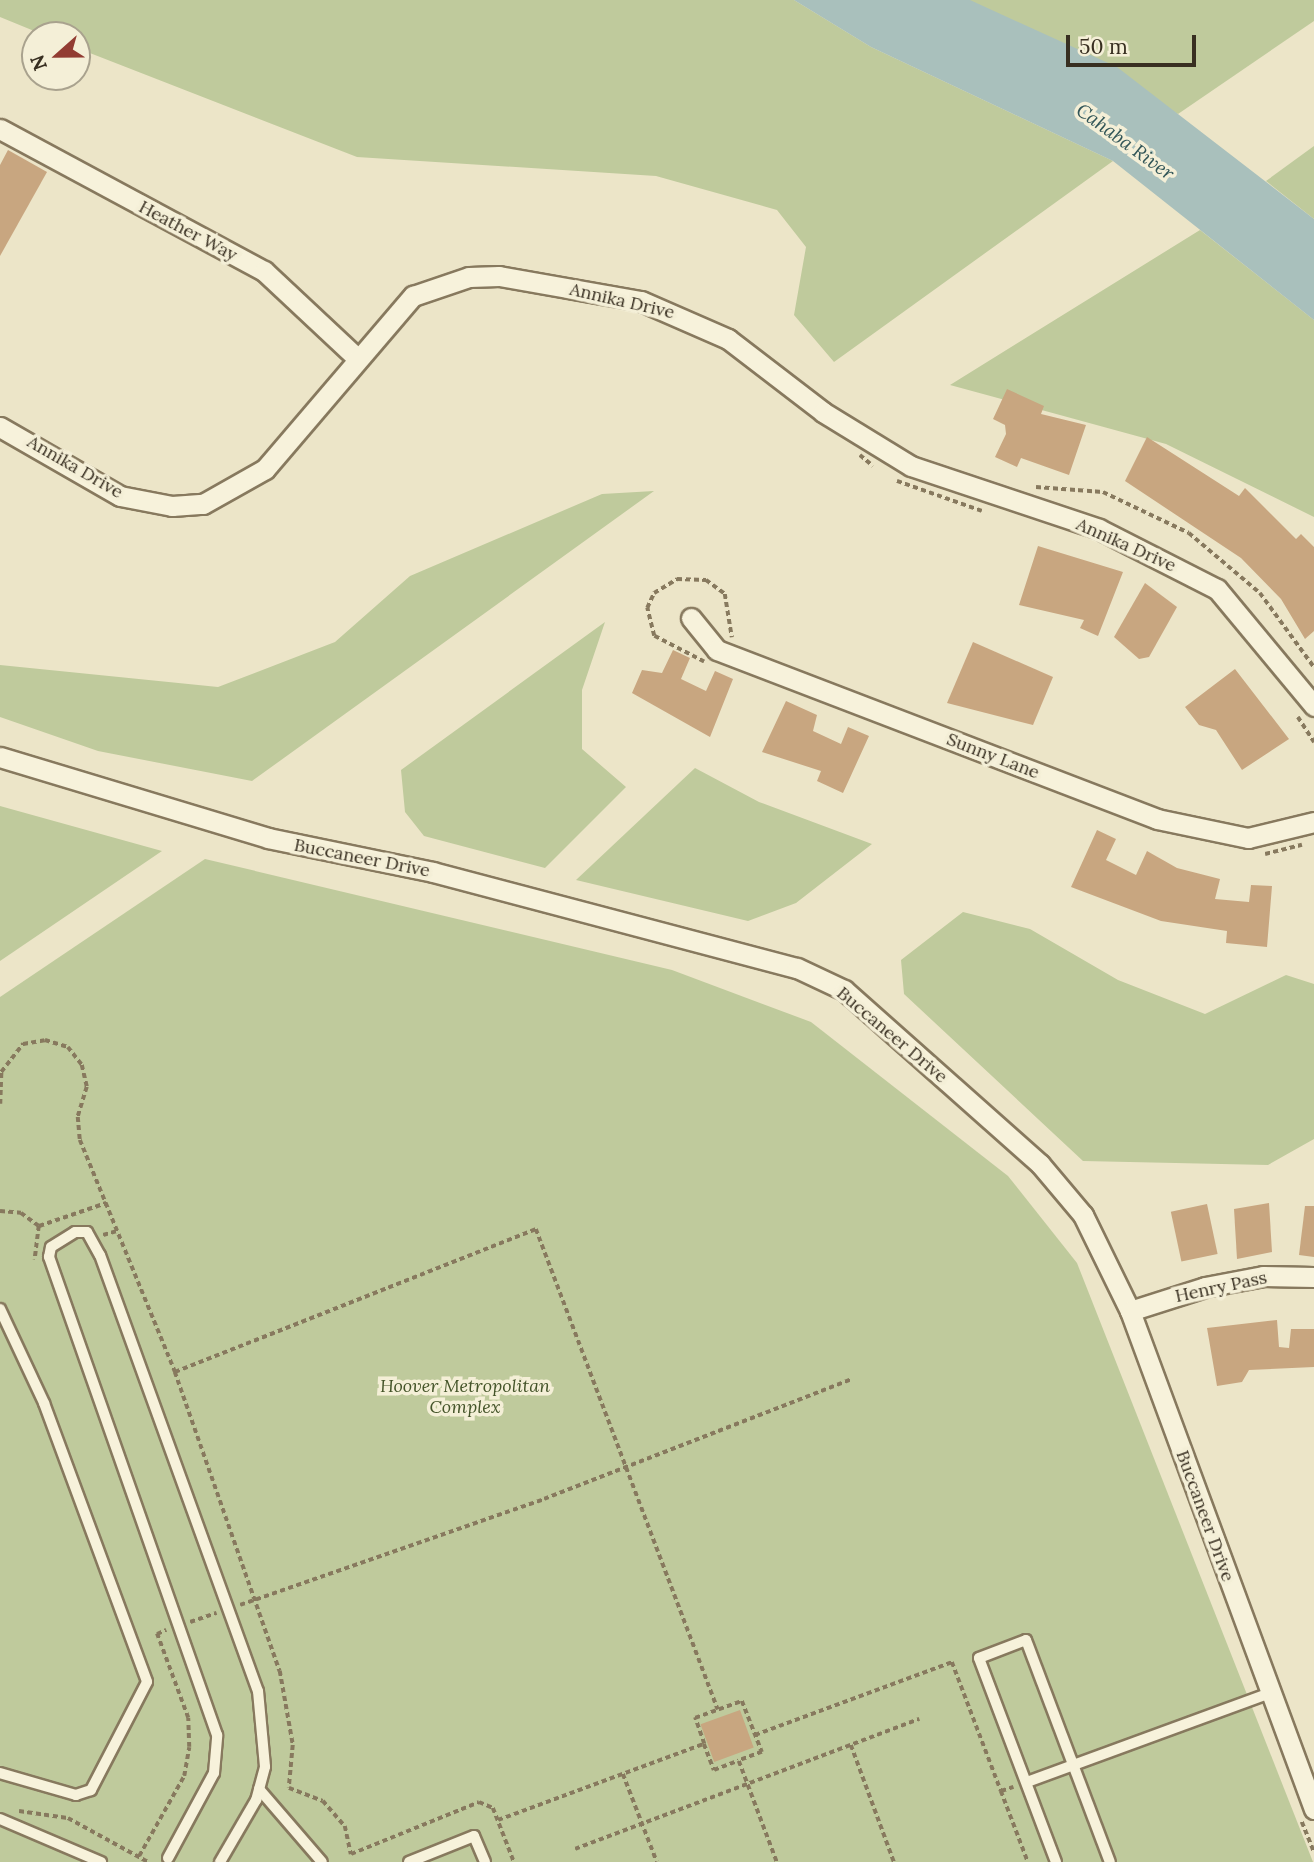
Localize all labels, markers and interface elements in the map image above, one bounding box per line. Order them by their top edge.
north arrow [21,21,91,91]
scale bar [1069,21,1198,65]
text: 50 m [1079,33,1128,60]
text: N [24,52,52,74]
water label: Cahaba River [1072,99,1178,185]
street label: Heather Way [135,196,241,266]
street label: Annika Drive [567,278,677,324]
street label: Annika Drive [23,431,127,503]
street label: Annika Drive [1073,513,1179,577]
street label: Sunny Lane [944,728,1042,784]
street label: Buccaneer Drive [292,834,432,882]
street label: Buccaneer Drive [832,982,952,1088]
street label: Henry Pass [1173,1267,1269,1307]
park label: Hoover Metropolitan Complex [380,1376,550,1418]
street label: Buccaneer Drive [1171,1447,1239,1585]

